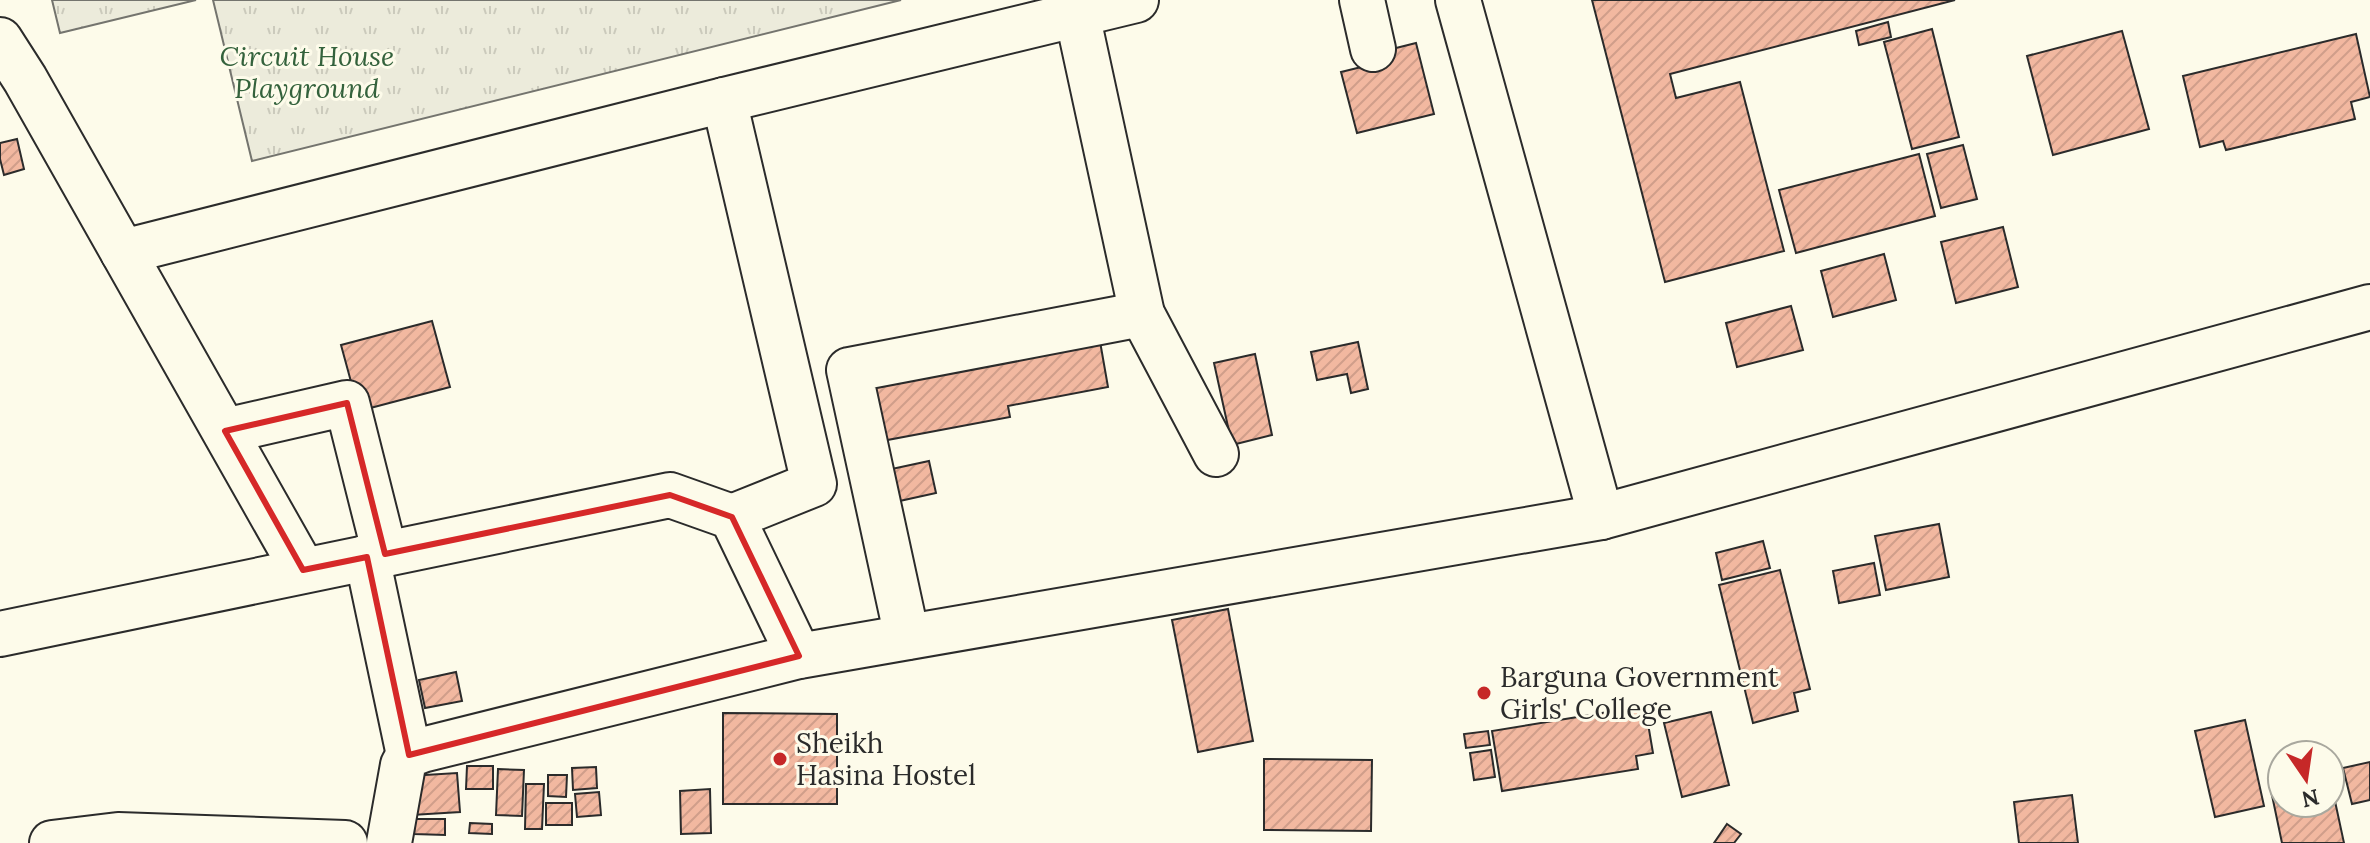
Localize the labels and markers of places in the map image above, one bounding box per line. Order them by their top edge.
place label: Barguna Government Girls' College [1500,659,1779,727]
marker: Barguna Government Girls' College [1475,684,1493,702]
place label: Sheikh Hasina Hostel [796,725,976,793]
marker: Sheikh Hasina Hostel [771,750,789,768]

